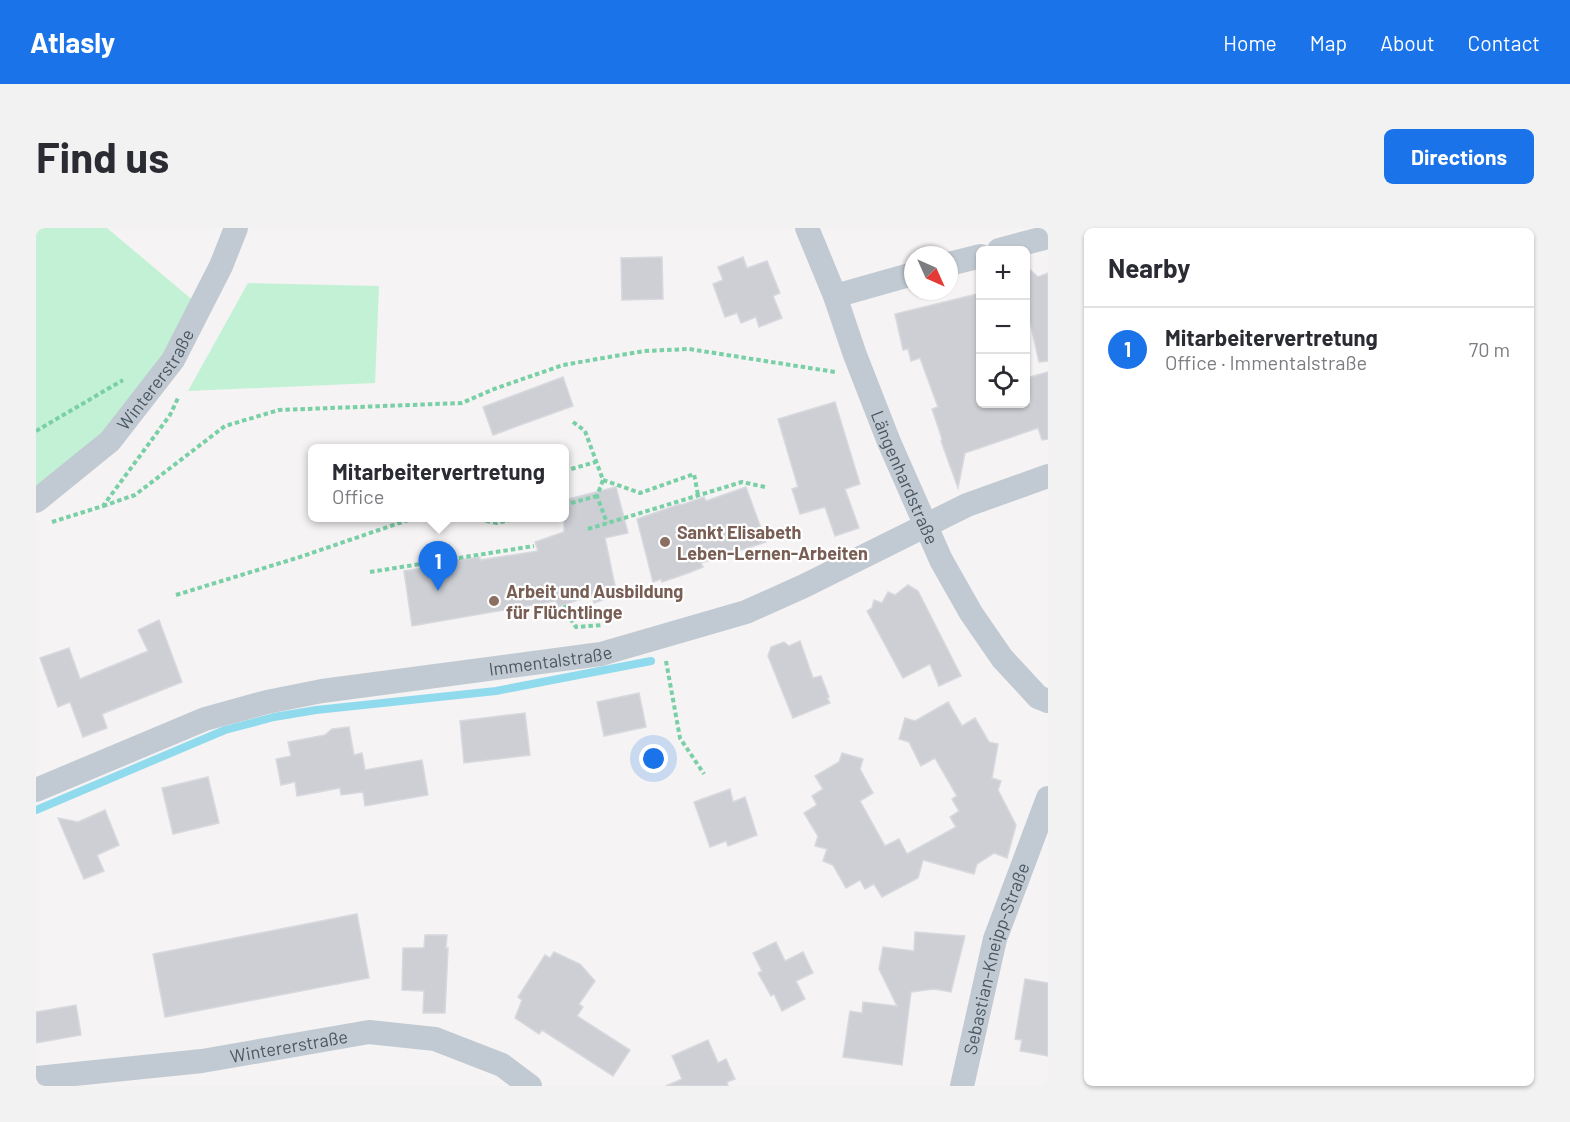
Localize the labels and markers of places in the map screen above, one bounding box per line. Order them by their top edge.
place label: Sankt Elisabeth Leben-Lernen-Arbeiten [677,521,868,564]
marker: Sankt Elisabeth Leben-Lernen-Arbeiten [658,535,672,549]
pin: 1 [418,542,458,591]
place label: Arbeit und Ausbildung für Flüchtlinge [506,580,683,623]
marker: Arbeit und Ausbildung für Flüchtlinge [487,594,501,608]

